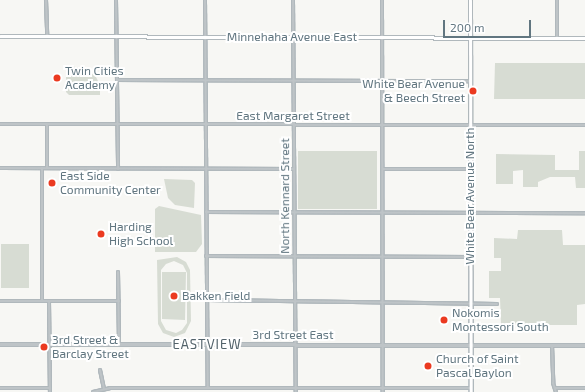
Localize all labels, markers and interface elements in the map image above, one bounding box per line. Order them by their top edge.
scale bar [445,12,533,38]
text: 200 m [450,20,484,34]
street label: Minnehaha Avenue East [227,30,357,44]
place label: Twin Cities Academy [65,64,124,92]
marker: Twin Cities Academy [52,73,62,83]
place label: White Bear Avenue & Beech Street [362,77,465,105]
marker: White Bear Avenue & Beech Street [468,86,478,96]
street label: East Margaret Street [236,109,350,123]
street label: White Bear Avenue North [463,127,477,265]
street label: North Kennard Street [278,138,292,254]
place label: East Side Community Center [60,169,161,197]
marker: East Side Community Center [47,178,57,188]
place label: Harding High School [109,220,173,248]
marker: Harding High School [96,229,106,239]
place label: Bakken Field [182,289,250,303]
marker: Bakken Field [169,291,179,301]
place label: Nokomis Montessori South [452,306,549,334]
marker: Nokomis Montessori South [439,315,449,325]
street label: 3rd Street East [253,328,333,342]
place label: 3rd Street & Barclay Street [52,333,129,361]
district label: EASTVIEW [172,336,242,352]
marker: 3rd Street & Barclay Street [39,342,49,352]
place label: Church of Saint Pascal Baylon [436,352,519,380]
marker: Church of Saint Pascal Baylon [423,361,433,371]

